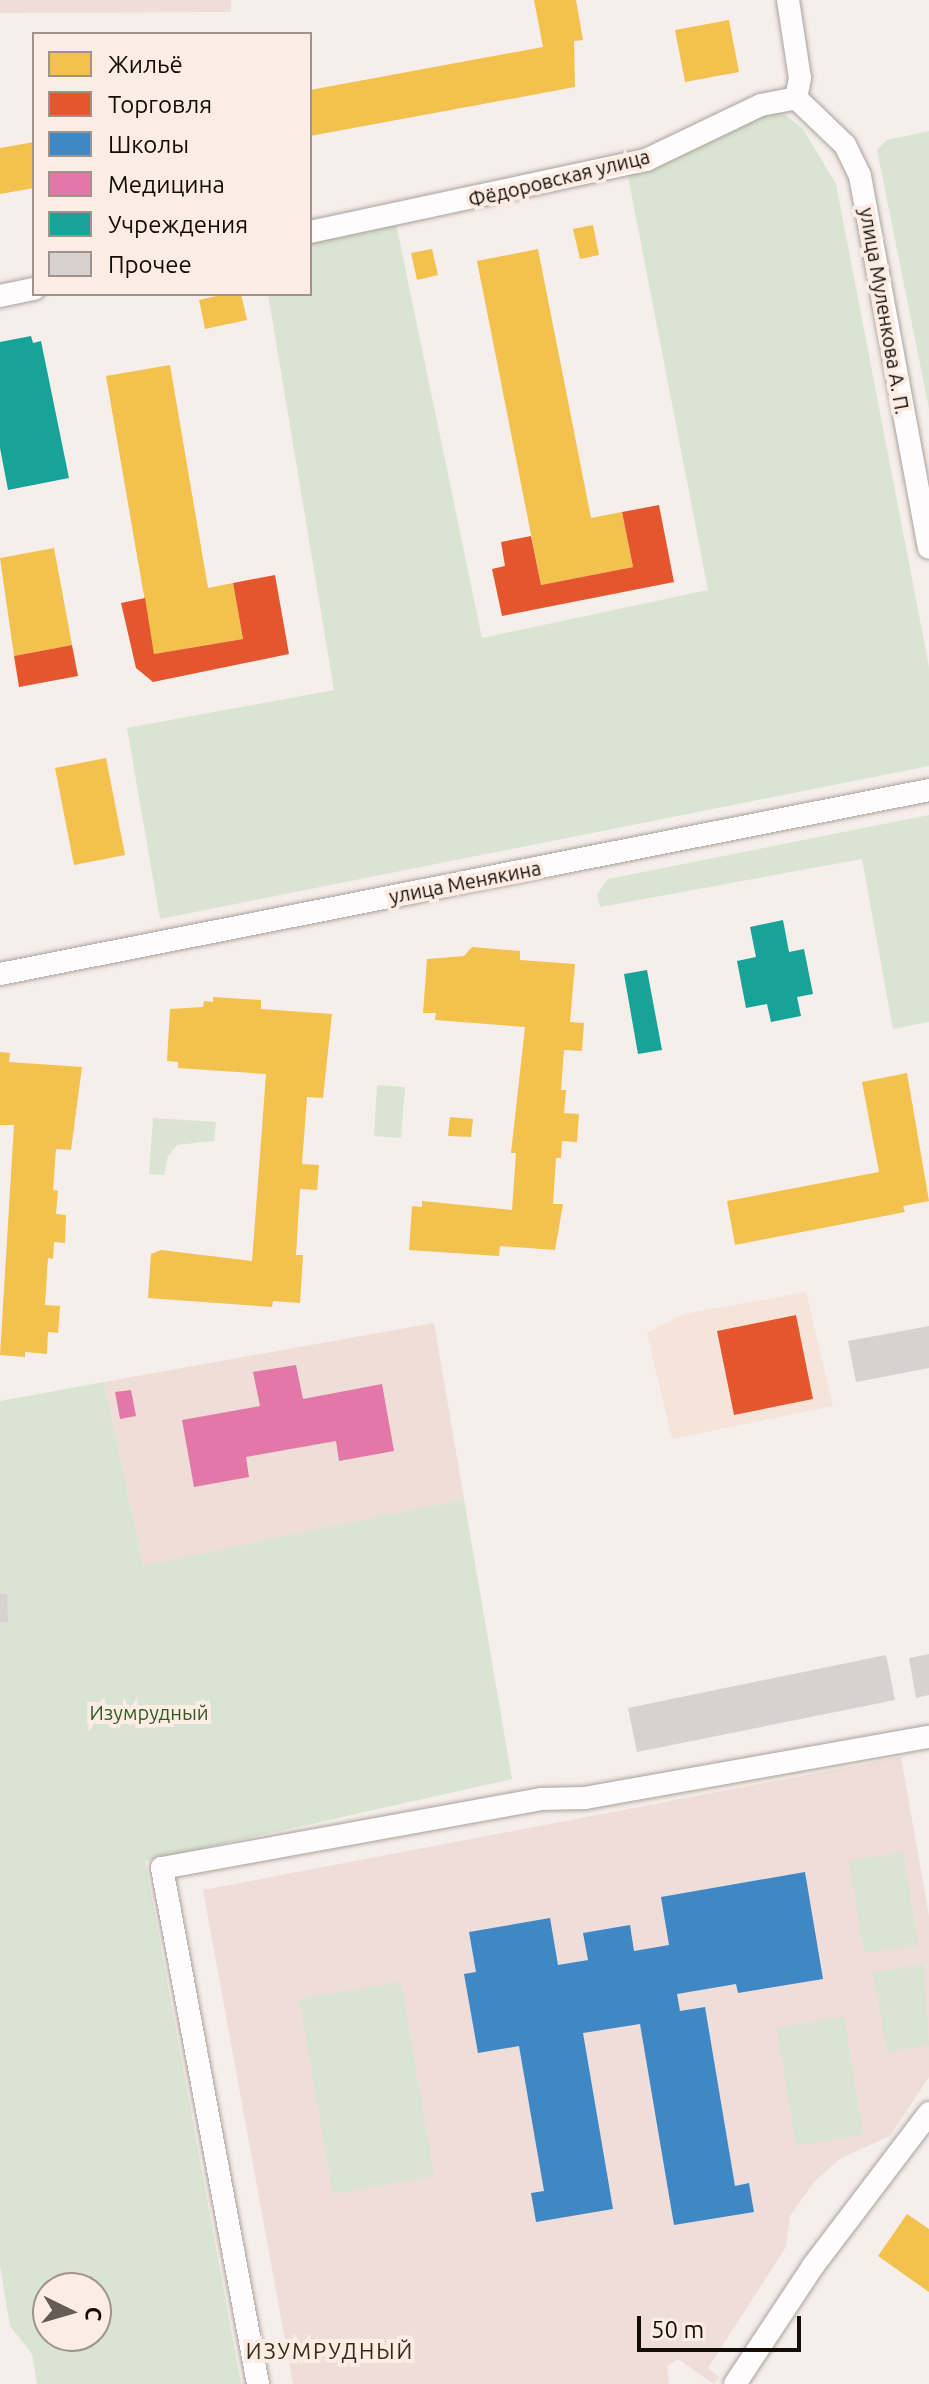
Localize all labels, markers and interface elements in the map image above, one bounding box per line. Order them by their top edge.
legend [32,32,312,296]
text: Жильё [108,51,183,78]
text: Торговля [108,91,212,118]
text: Школы [108,131,189,158]
street label: Фёдоровская улица [466,144,652,212]
text: Медицина [108,171,225,198]
street label: улица Муленкова А. П. [855,206,915,416]
text: Учреждения [108,211,248,238]
text: Прочее [108,251,192,278]
street label: улица Менякина [387,856,543,908]
park label: Изумрудный [89,1700,209,1724]
north arrow [32,2272,112,2352]
scale bar [641,2300,805,2350]
text: С [81,2306,107,2322]
text: 50 m [651,2316,704,2343]
district label: ИЗУМРУДНЫЙ [246,2338,414,2364]

